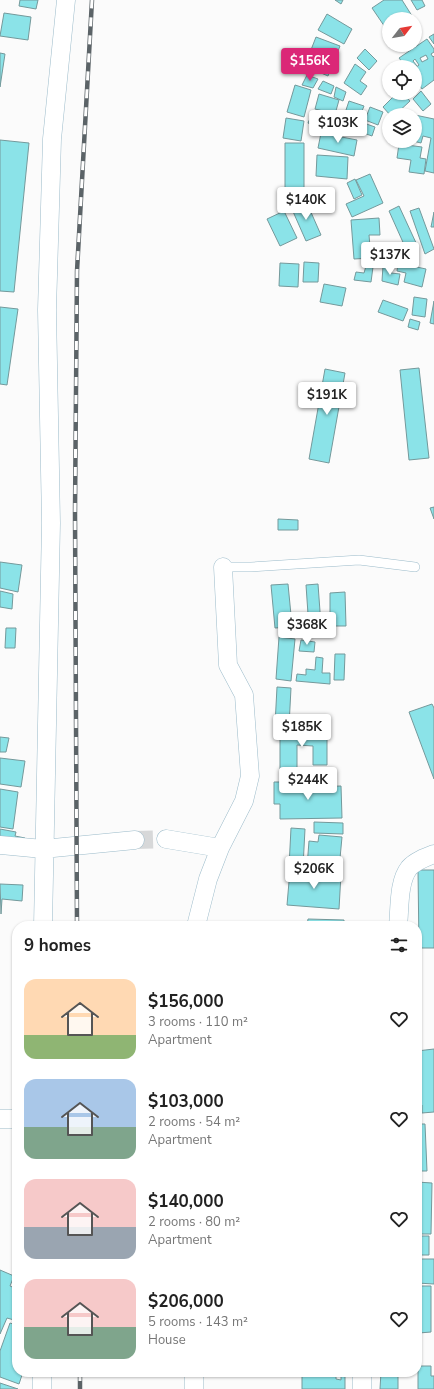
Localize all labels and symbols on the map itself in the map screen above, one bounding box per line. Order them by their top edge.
north arrow [382,12,422,52]
pin: $156K [282,48,338,82]
pin: $103K [310,110,366,144]
pin: $140K [278,187,334,221]
pin: $137K [362,242,418,276]
pin: $191K [299,382,355,416]
pin: $368K [279,612,335,646]
pin: $185K [274,714,330,748]
pin: $244K [280,767,336,801]
pin: $206K [286,856,342,890]

